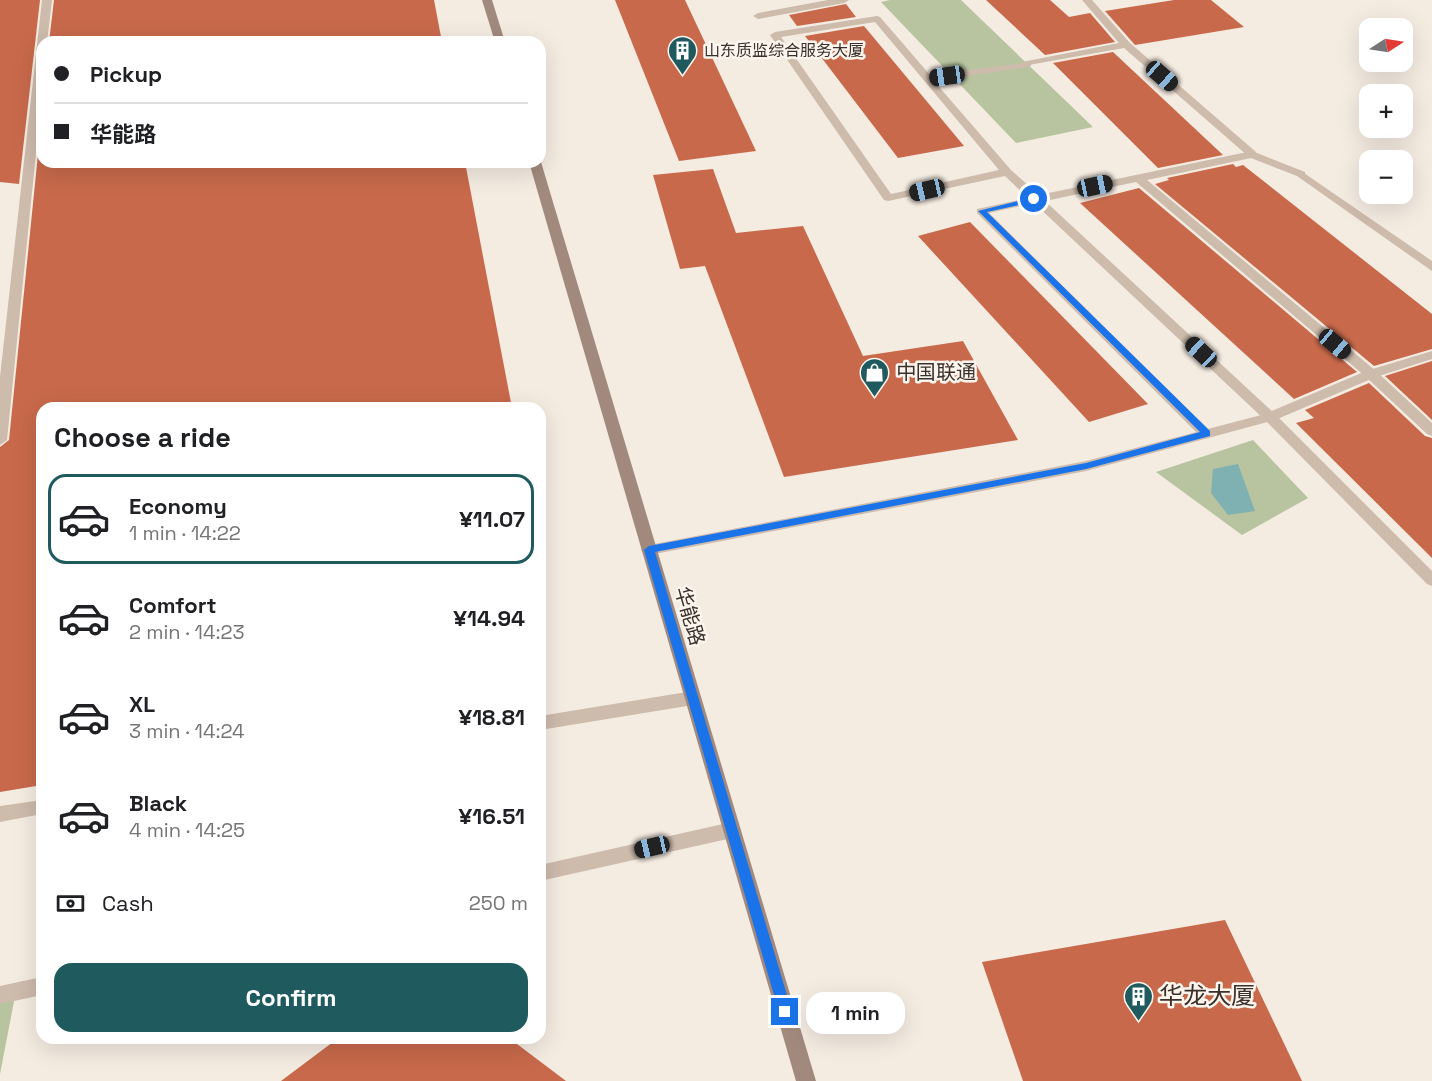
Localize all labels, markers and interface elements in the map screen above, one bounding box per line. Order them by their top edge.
north arrow [1359,18,1413,72]
map controls [1359,18,1413,204]
building icon: 山东质监综合服务大厦 [667,34,699,76]
place label: 山东质监综合服务大厦 [704,40,864,61]
car [1143,57,1181,95]
text: Pickup [90,60,162,88]
car [928,65,966,87]
button: + [1359,84,1413,138]
text: 华能路 [90,120,156,148]
button: − [1359,150,1413,204]
car [1076,173,1114,199]
car [907,177,947,203]
route start [1020,185,1047,212]
car [1315,326,1355,362]
car [1182,333,1220,371]
shop icon: 中国联通 [859,356,891,398]
place label: 中国联通 [896,359,976,385]
text: Choose a ride [54,420,231,455]
icon: car [57,492,111,546]
text: Economy [129,492,227,520]
text: ¥11.07 [459,505,525,533]
text: 1 min · 14:22 [129,520,241,546]
street label: 华能路 [669,584,711,648]
icon: car [57,591,111,645]
text: Comfort [129,591,217,619]
text: ¥14.94 [453,604,525,632]
text: 2 min · 14:23 [129,619,245,645]
icon: car [57,690,111,744]
text: XL [129,690,155,718]
text: ¥18.81 [459,703,525,731]
text: 3 min · 14:24 [129,718,245,744]
icon: car [57,789,111,843]
text: Black [129,789,187,817]
text: ¥16.51 [459,802,525,830]
text: 4 min · 14:25 [129,817,245,843]
car [632,834,672,860]
icon: cash [54,887,87,920]
text: Cash [102,889,154,917]
text: 250 m [469,890,528,916]
button: Confirm [54,963,528,1032]
building icon: 华龙大厦 [1122,980,1154,1022]
place label: 华龙大厦 [1159,980,1255,1011]
callout: 1 min [806,991,905,1033]
route end [771,998,798,1025]
text: 1 min [831,1000,880,1026]

